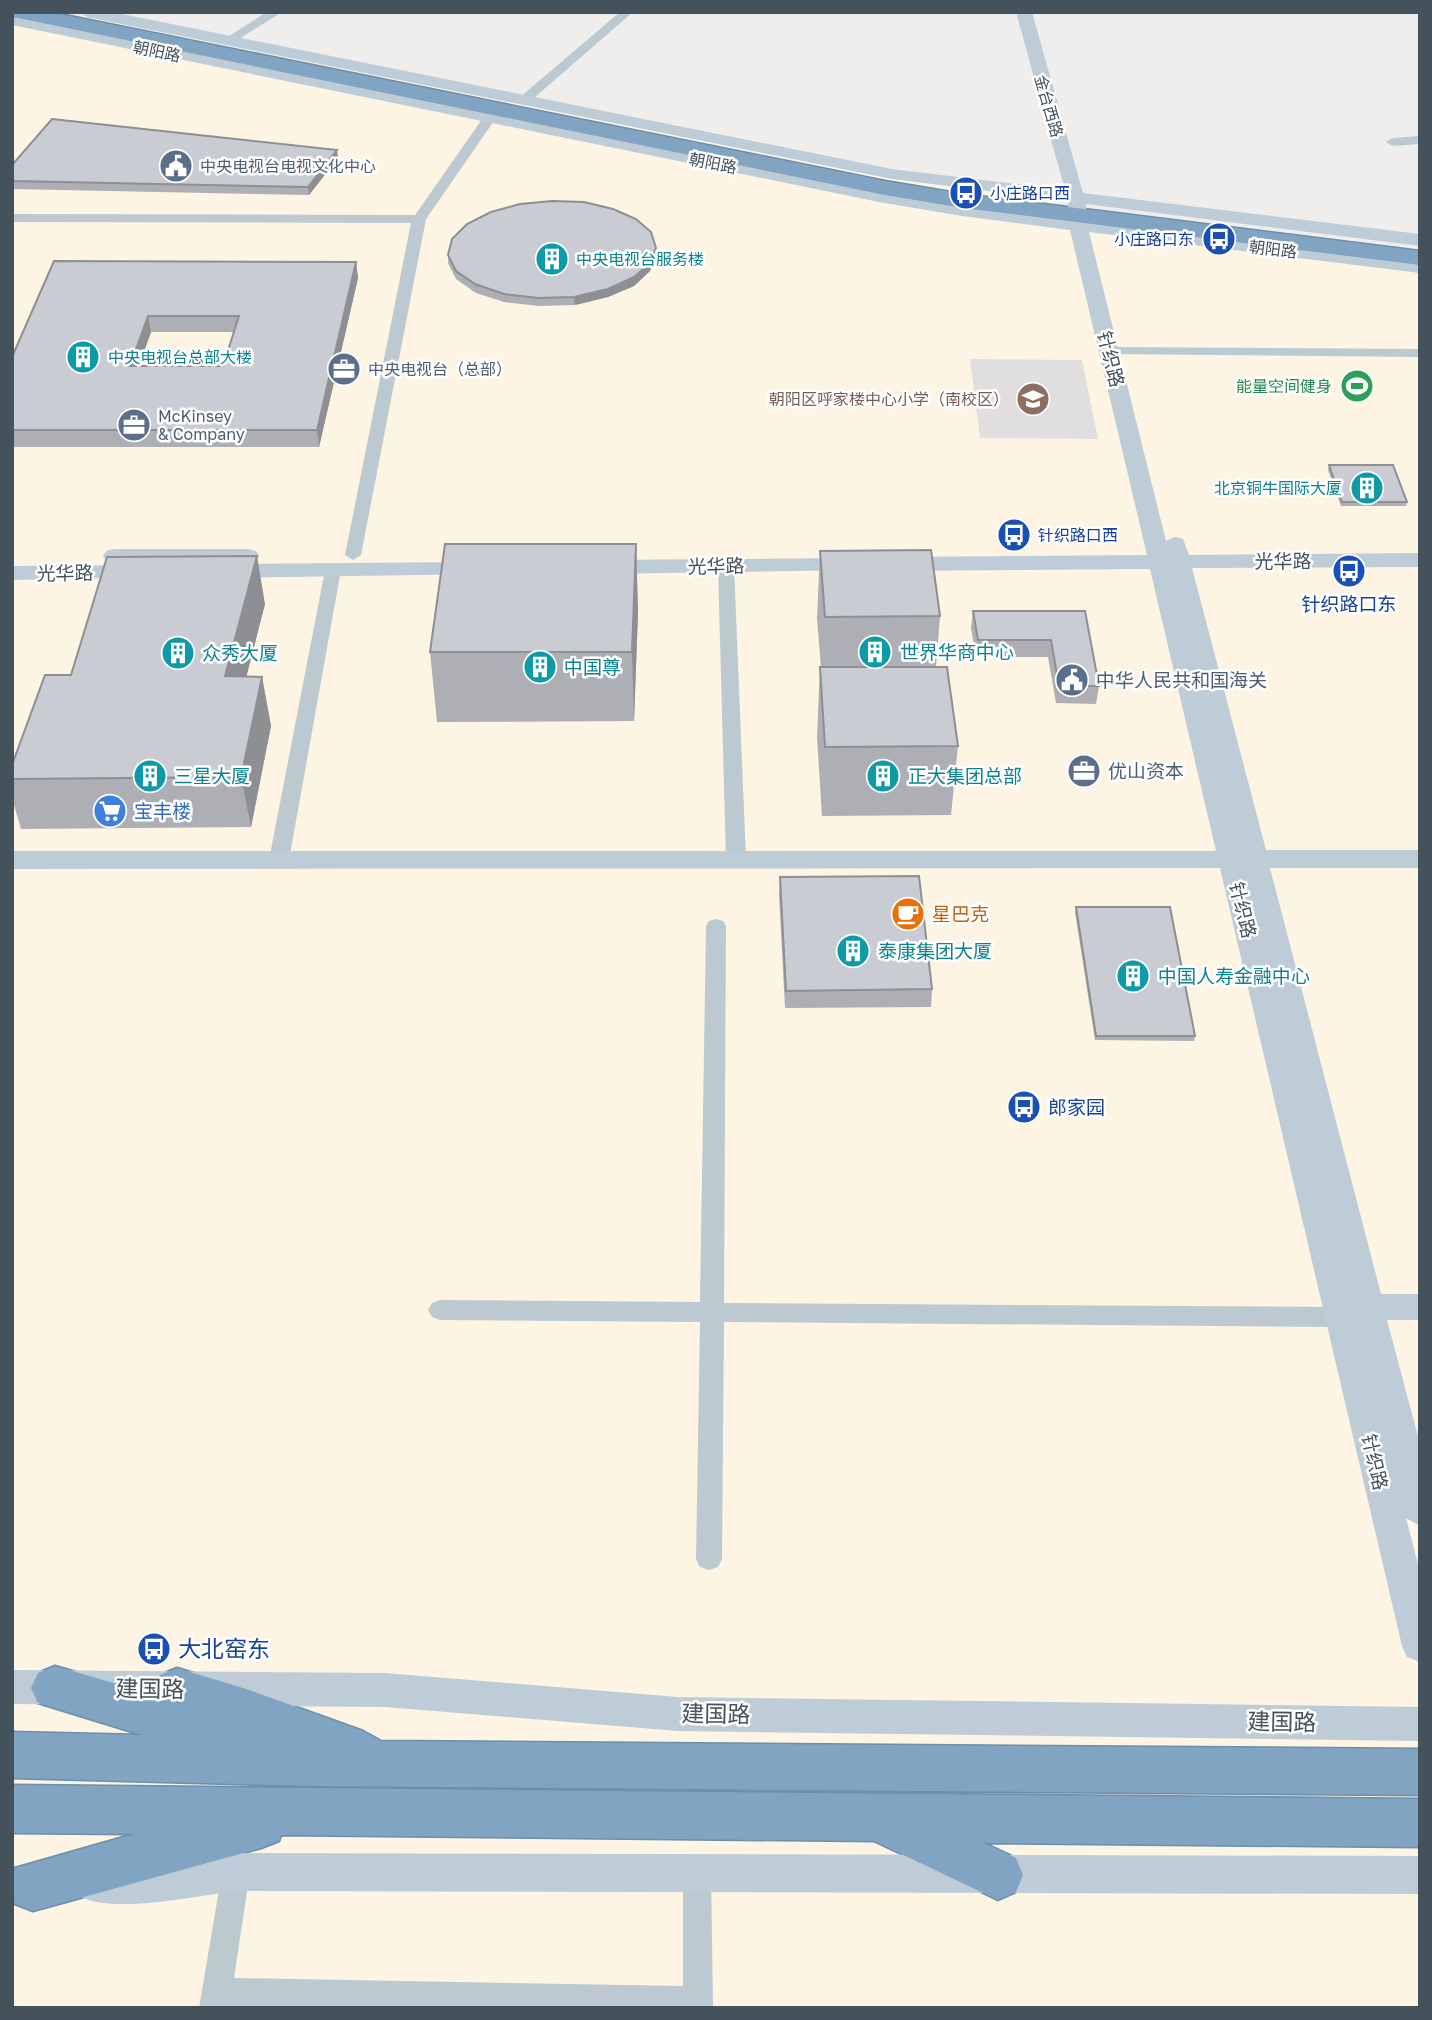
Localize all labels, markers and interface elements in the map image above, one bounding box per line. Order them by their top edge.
street label: 朝阳路 [131,36,183,66]
street label: 金台西路 [1031,72,1067,140]
public building icon: 中央电视台电视文化中心 [157,147,195,185]
street label: 朝阳路 [688,149,738,177]
place label: 中央电视台电视文化中心 [200,156,376,176]
bus stop icon: 小庄路口西 [947,174,985,212]
place label: 小庄路口西 [990,183,1070,203]
bus stop icon: 小庄路口东 [1200,220,1238,258]
place label: 小庄路口东 [1114,229,1194,249]
street label: 朝阳路 [1248,236,1298,262]
building icon: 中央电视台服务楼 [533,240,571,278]
place label: 中央电视台服务楼 [576,249,704,269]
street label: 针织路 [1093,328,1130,389]
building icon: 中央电视台总部大楼 [64,338,102,376]
place label: 中央电视台总部大楼 [108,347,252,367]
office icon: 中央电视台（总部） [325,350,363,388]
place label: 中央电视台（总部） [368,359,512,379]
sports icon: 能量空间健身 [1338,367,1376,405]
place label: 能量空间健身 [1236,376,1332,396]
school or university icon: 朝阳区呼家楼中心小学（南校区） [1014,380,1052,418]
place label: 朝阳区呼家楼中心小学（南校区） [769,389,1009,409]
office icon: McKinsey & Company [115,406,153,444]
place label: McKinsey & Company [158,406,245,444]
building icon: 北京铜牛国际大厦 [1348,469,1386,507]
place label: 北京铜牛国际大厦 [1214,478,1342,498]
bus stop icon: 针织路口西 [995,516,1033,554]
place label: 针织路口西 [1038,525,1118,545]
street label: 光华路 [1254,549,1312,572]
bus stop icon: 针织路口东 [1330,552,1368,590]
street label: 光华路 [687,554,745,577]
street label: 光华路 [36,561,94,584]
place label: 针织路口东 [1301,592,1397,615]
building icon: 世界华商中心 [856,633,894,671]
building icon: 众秀大厦 [159,634,197,672]
place label: 世界华商中心 [900,640,1014,663]
place label: 众秀大厦 [202,641,278,664]
building icon: 中国尊 [521,648,559,686]
place label: 中国尊 [564,655,621,678]
public building icon: 中华人民共和国海关 [1053,661,1091,699]
place label: 中华人民共和国海关 [1096,668,1267,691]
office icon: 优山资本 [1065,752,1103,790]
building icon: 三星大厦 [131,757,169,795]
building icon: 正大集团总部 [864,757,902,795]
place label: 优山资本 [1108,759,1184,782]
place label: 三星大厦 [174,764,250,787]
place label: 正大集团总部 [908,764,1022,787]
supermarket icon: 宝丰楼 [91,792,129,830]
place label: 宝丰楼 [134,799,191,822]
street label: 针织路 [1225,879,1262,940]
cafe icon: 星巴克 [889,895,927,933]
place label: 星巴克 [932,902,989,925]
building icon: 泰康集团大厦 [834,932,872,970]
place label: 泰康集团大厦 [878,939,992,962]
building icon: 中国人寿金融中心 [1114,957,1152,995]
place label: 中国人寿金融中心 [1158,964,1310,987]
bus stop icon: 郎家园 [1005,1088,1043,1126]
place label: 郎家园 [1048,1095,1105,1118]
street label: 针织路 [1358,1432,1393,1492]
bus stop icon: 大北窑东 [135,1630,173,1668]
place label: 大北窑东 [178,1634,270,1662]
street label: 建国路 [115,1673,185,1703]
street label: 建国路 [681,1698,751,1728]
street label: 建国路 [1247,1706,1317,1736]

